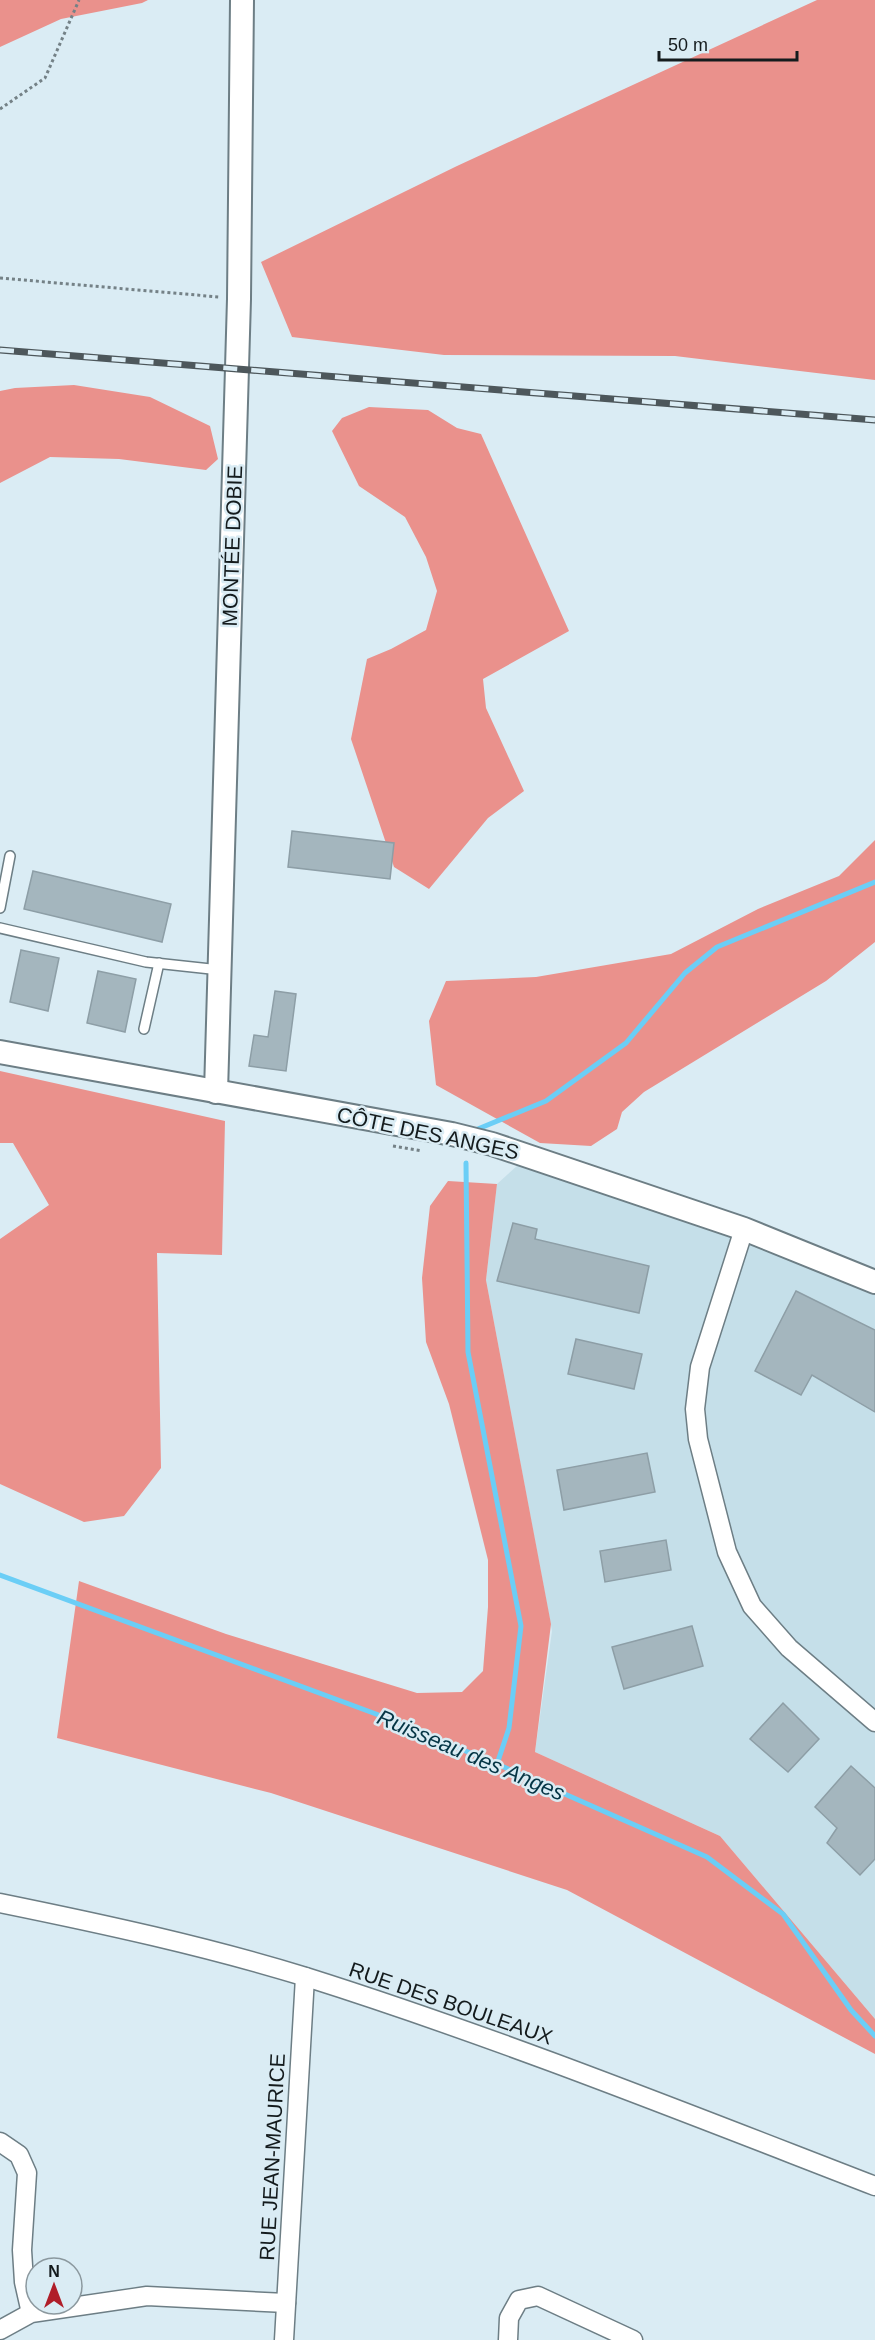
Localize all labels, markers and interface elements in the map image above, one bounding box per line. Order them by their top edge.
scale bar [659,24,797,62]
text: 50 m [668,35,708,55]
street label: MONTÉE DOBIE [218,465,246,627]
street label: CÔTE DES ANGES [335,1102,521,1164]
water label: Ruisseau des Anges [374,1704,568,1806]
street label: RUE DES BOULEAUX [346,1957,556,2049]
street label: RUE JEAN-MAURICE [255,2053,289,2261]
north arrow [24,2256,84,2316]
text: N [48,2263,60,2280]

